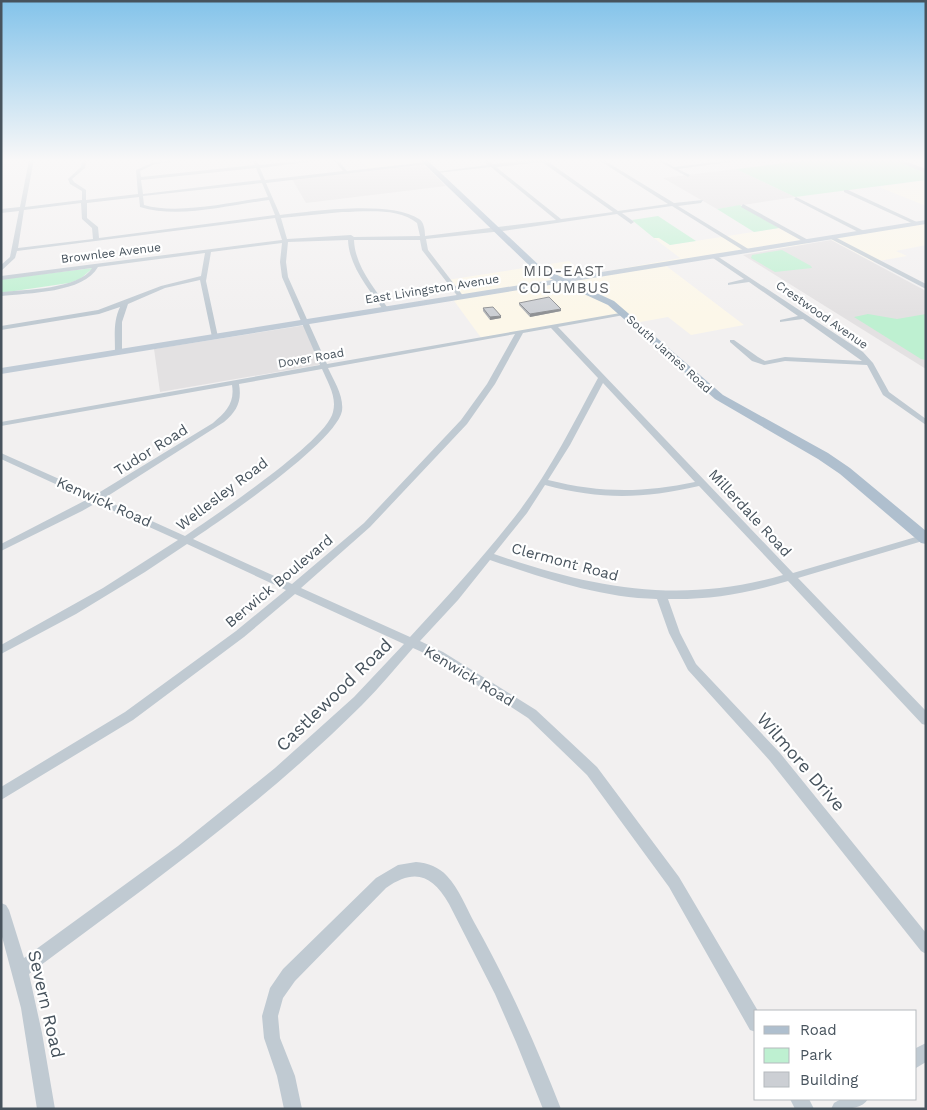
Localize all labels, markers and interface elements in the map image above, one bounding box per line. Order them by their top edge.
street label: Brownlee Avenue [60,240,162,266]
district label: MID-EAST COLUMBUS [518,262,610,297]
street label: East Livingston Avenue [364,271,500,307]
street label: Crestwood Avenue [773,278,871,352]
street label: South James Road [623,312,715,396]
street label: Dover Road [277,345,345,371]
street label: Tudor Road [111,420,191,480]
street label: Wellesley Road [173,454,271,534]
street label: Millerdale Road [705,465,795,561]
street label: Kenwick Road [54,473,154,531]
street label: Berwick Boulevard [221,531,337,631]
street label: Clermont Road [509,539,621,585]
street label: Castlewood Road [271,634,396,755]
street label: Kenwick Road [421,642,517,710]
street label: Wilmore Drive [753,708,850,815]
street label: Severn Road [24,948,69,1060]
legend [754,1010,917,1100]
text: Road [800,1021,837,1039]
text: Park [800,1046,833,1064]
text: Building [800,1071,858,1089]

